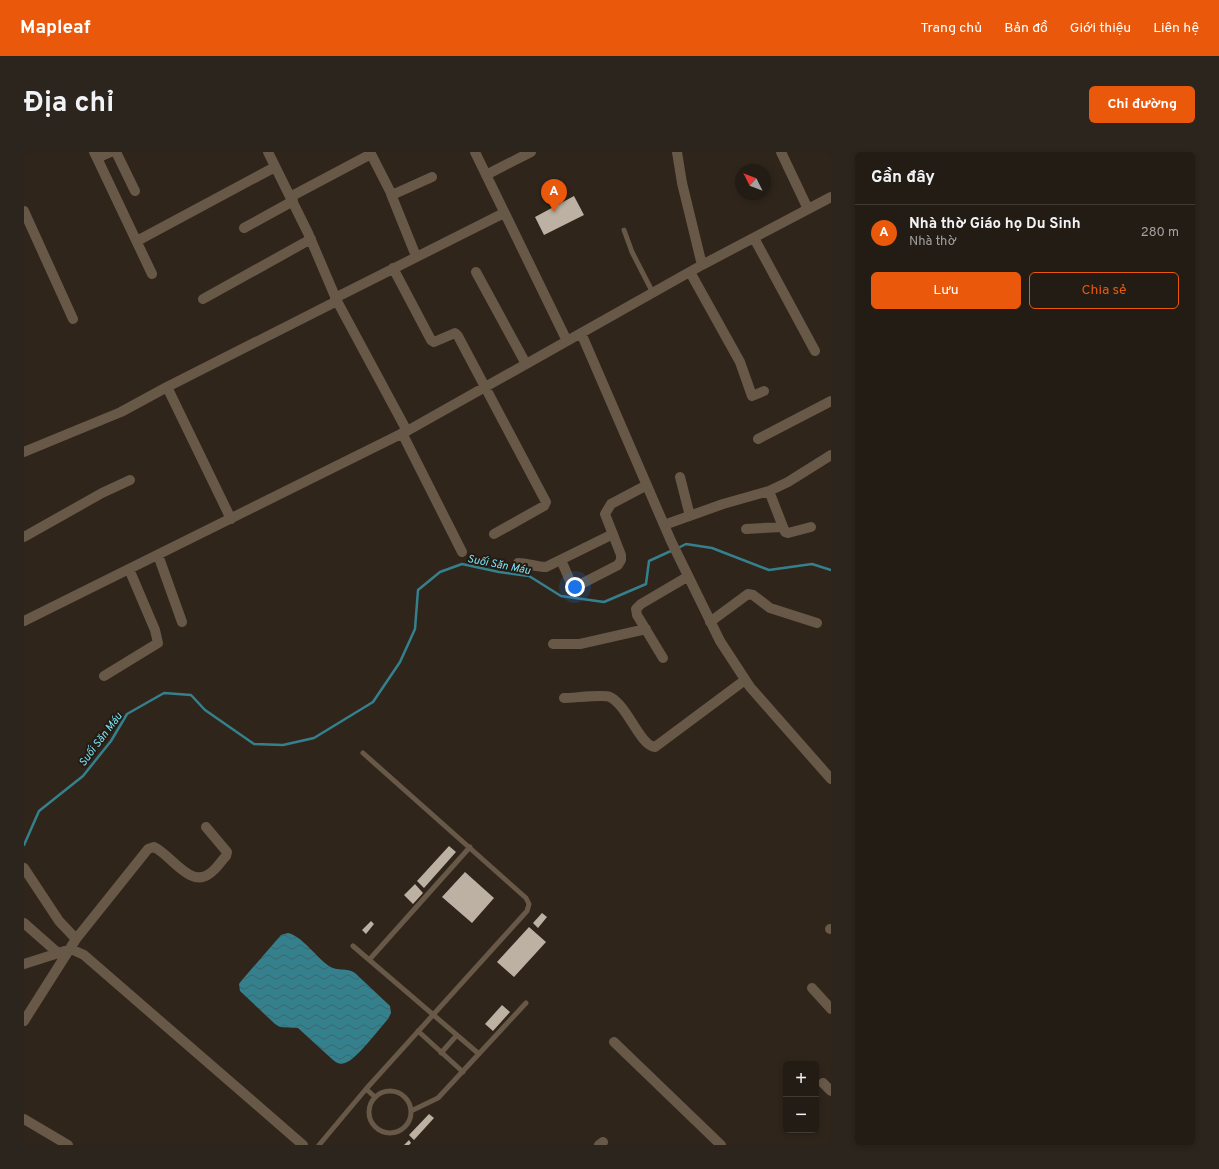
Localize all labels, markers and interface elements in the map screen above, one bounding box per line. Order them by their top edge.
text: Mapleaf [20,16,91,40]
text: Trang chủ [920,20,982,37]
text: Bản đồ [1004,20,1048,37]
text: Giới thiệu [1070,20,1131,37]
text: Liên hệ [1153,20,1199,37]
text: Địa chỉ [24,86,114,122]
button: Chỉ đường [1089,86,1195,123]
north arrow [735,164,771,200]
text: Gần đây [871,167,935,189]
pin: A [541,179,567,212]
text: Nhà thờ Giáo họ Du Sinh [909,215,1081,234]
text: A [879,225,889,241]
text: 280 m [1141,225,1179,241]
text: Nhà thờ [909,234,956,250]
button: Lưu [871,272,1021,309]
button: Chia sẻ [1029,272,1179,309]
water label: Suối Săn Máu [466,552,533,578]
your location [565,577,585,597]
water label: Suối Săn Máu [76,709,126,769]
map controls [783,1061,819,1133]
button: + [783,1061,819,1097]
button: − [783,1097,819,1133]

